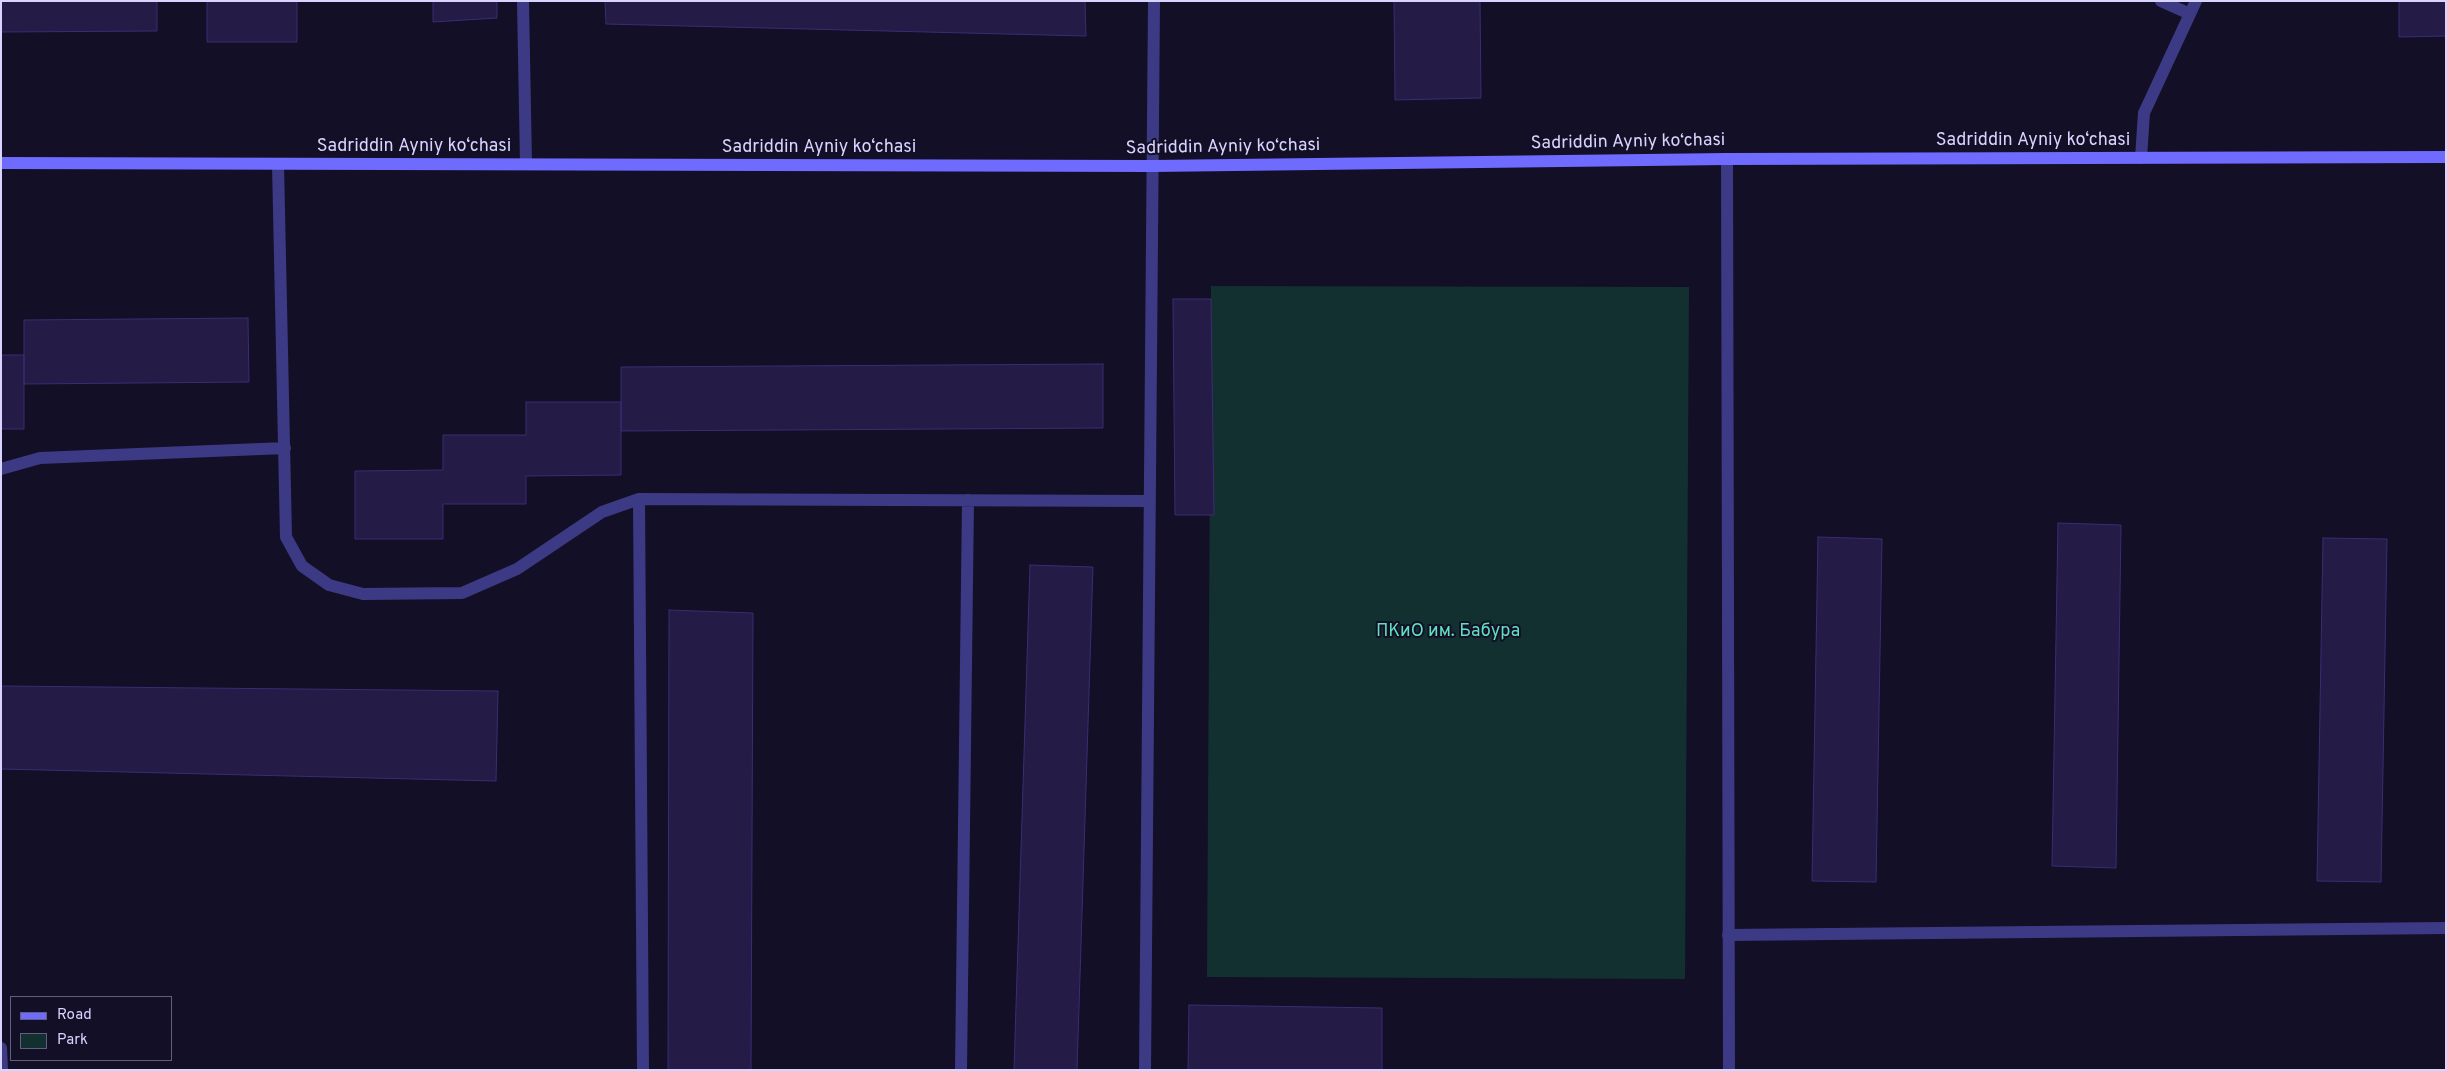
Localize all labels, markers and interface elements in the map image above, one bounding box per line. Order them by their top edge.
street label: Sadriddin Ayniy ko‘chasi [1936,130,2130,152]
street label: Sadriddin Ayniy ko‘chasi [1530,131,1726,155]
street label: Sadriddin Ayniy ko‘chasi [317,136,511,158]
street label: Sadriddin Ayniy ko‘chasi [1125,136,1321,160]
street label: Sadriddin Ayniy ko‘chasi [722,137,916,159]
park label: ПКиО им. Бабура [1376,621,1520,643]
legend [10,996,172,1061]
text: Road [57,1006,92,1025]
text: Park [57,1031,88,1050]

